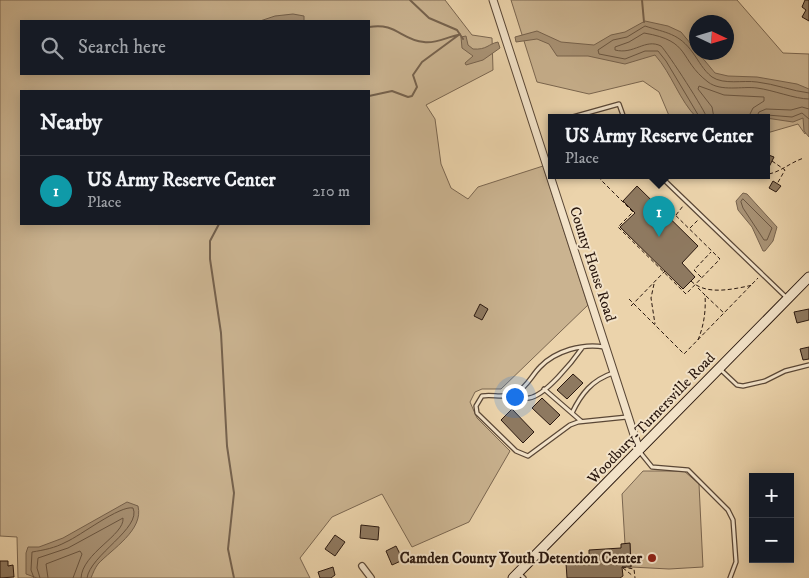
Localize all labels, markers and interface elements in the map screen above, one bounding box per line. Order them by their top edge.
north arrow [689,15,734,60]
search box [20,20,370,75]
icon: search [38,34,66,62]
text: Search here [78,36,166,59]
text: Nearby [40,110,102,136]
popup [548,114,770,179]
text: US Army Reserve Center [565,125,753,148]
text: Place [565,148,599,168]
text: US Army Reserve Center [87,169,276,192]
text: 1 [53,181,59,201]
text: 210 m [312,181,350,201]
text: Place [87,192,121,212]
pin: 1 [643,196,675,237]
street label: County House Road [565,204,620,325]
street label: Woodbury-Turnersville Road [583,348,720,489]
your location [502,384,528,410]
map controls [749,473,794,563]
button: + [749,473,794,518]
button: − [749,518,794,563]
place label: Camden County Youth Detention Center [400,549,642,568]
marker: Camden County Youth Detention Center [646,552,658,564]

